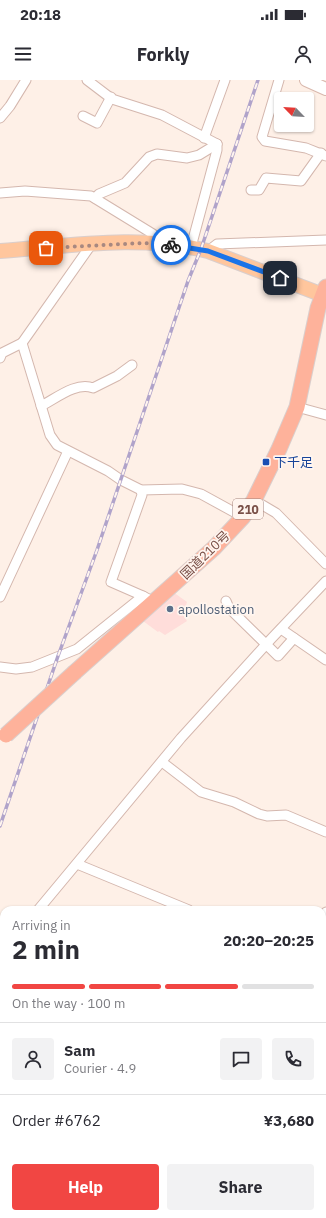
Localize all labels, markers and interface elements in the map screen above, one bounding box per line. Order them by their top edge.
text: 20:18 [20,5,61,24]
icon: menu [12,43,34,65]
text: Forkly [137,43,189,66]
icon: person [292,43,314,65]
north arrow [274,92,314,132]
map controls [274,92,314,132]
courier [151,225,191,265]
pin [29,231,63,265]
icon: bike [160,234,182,256]
icon: bag [35,237,57,259]
pin [263,261,297,295]
icon: home [269,267,291,289]
place label: 下千足 [274,454,313,471]
marker: 下千足 [261,457,271,467]
road number: 210 [233,499,263,519]
street label: 国道210号 [177,527,233,583]
place label: apollostation [178,601,254,618]
marker: apollostation [165,604,175,614]
text: Arriving in [12,917,71,934]
text: 20:20–20:25 [223,931,314,950]
text: 2 min [12,932,80,966]
text: On the way · 100 m [12,995,125,1012]
button: person [12,1038,54,1080]
button: chat [220,1038,262,1080]
button: phone [272,1038,314,1080]
text: Sam [64,1041,95,1060]
text: Courier · 4.9 [64,1060,136,1077]
text: Order #6762 [12,1111,101,1130]
text: ¥3,680 [264,1111,314,1130]
button: Help [12,1164,159,1210]
button: Share [167,1164,314,1210]

